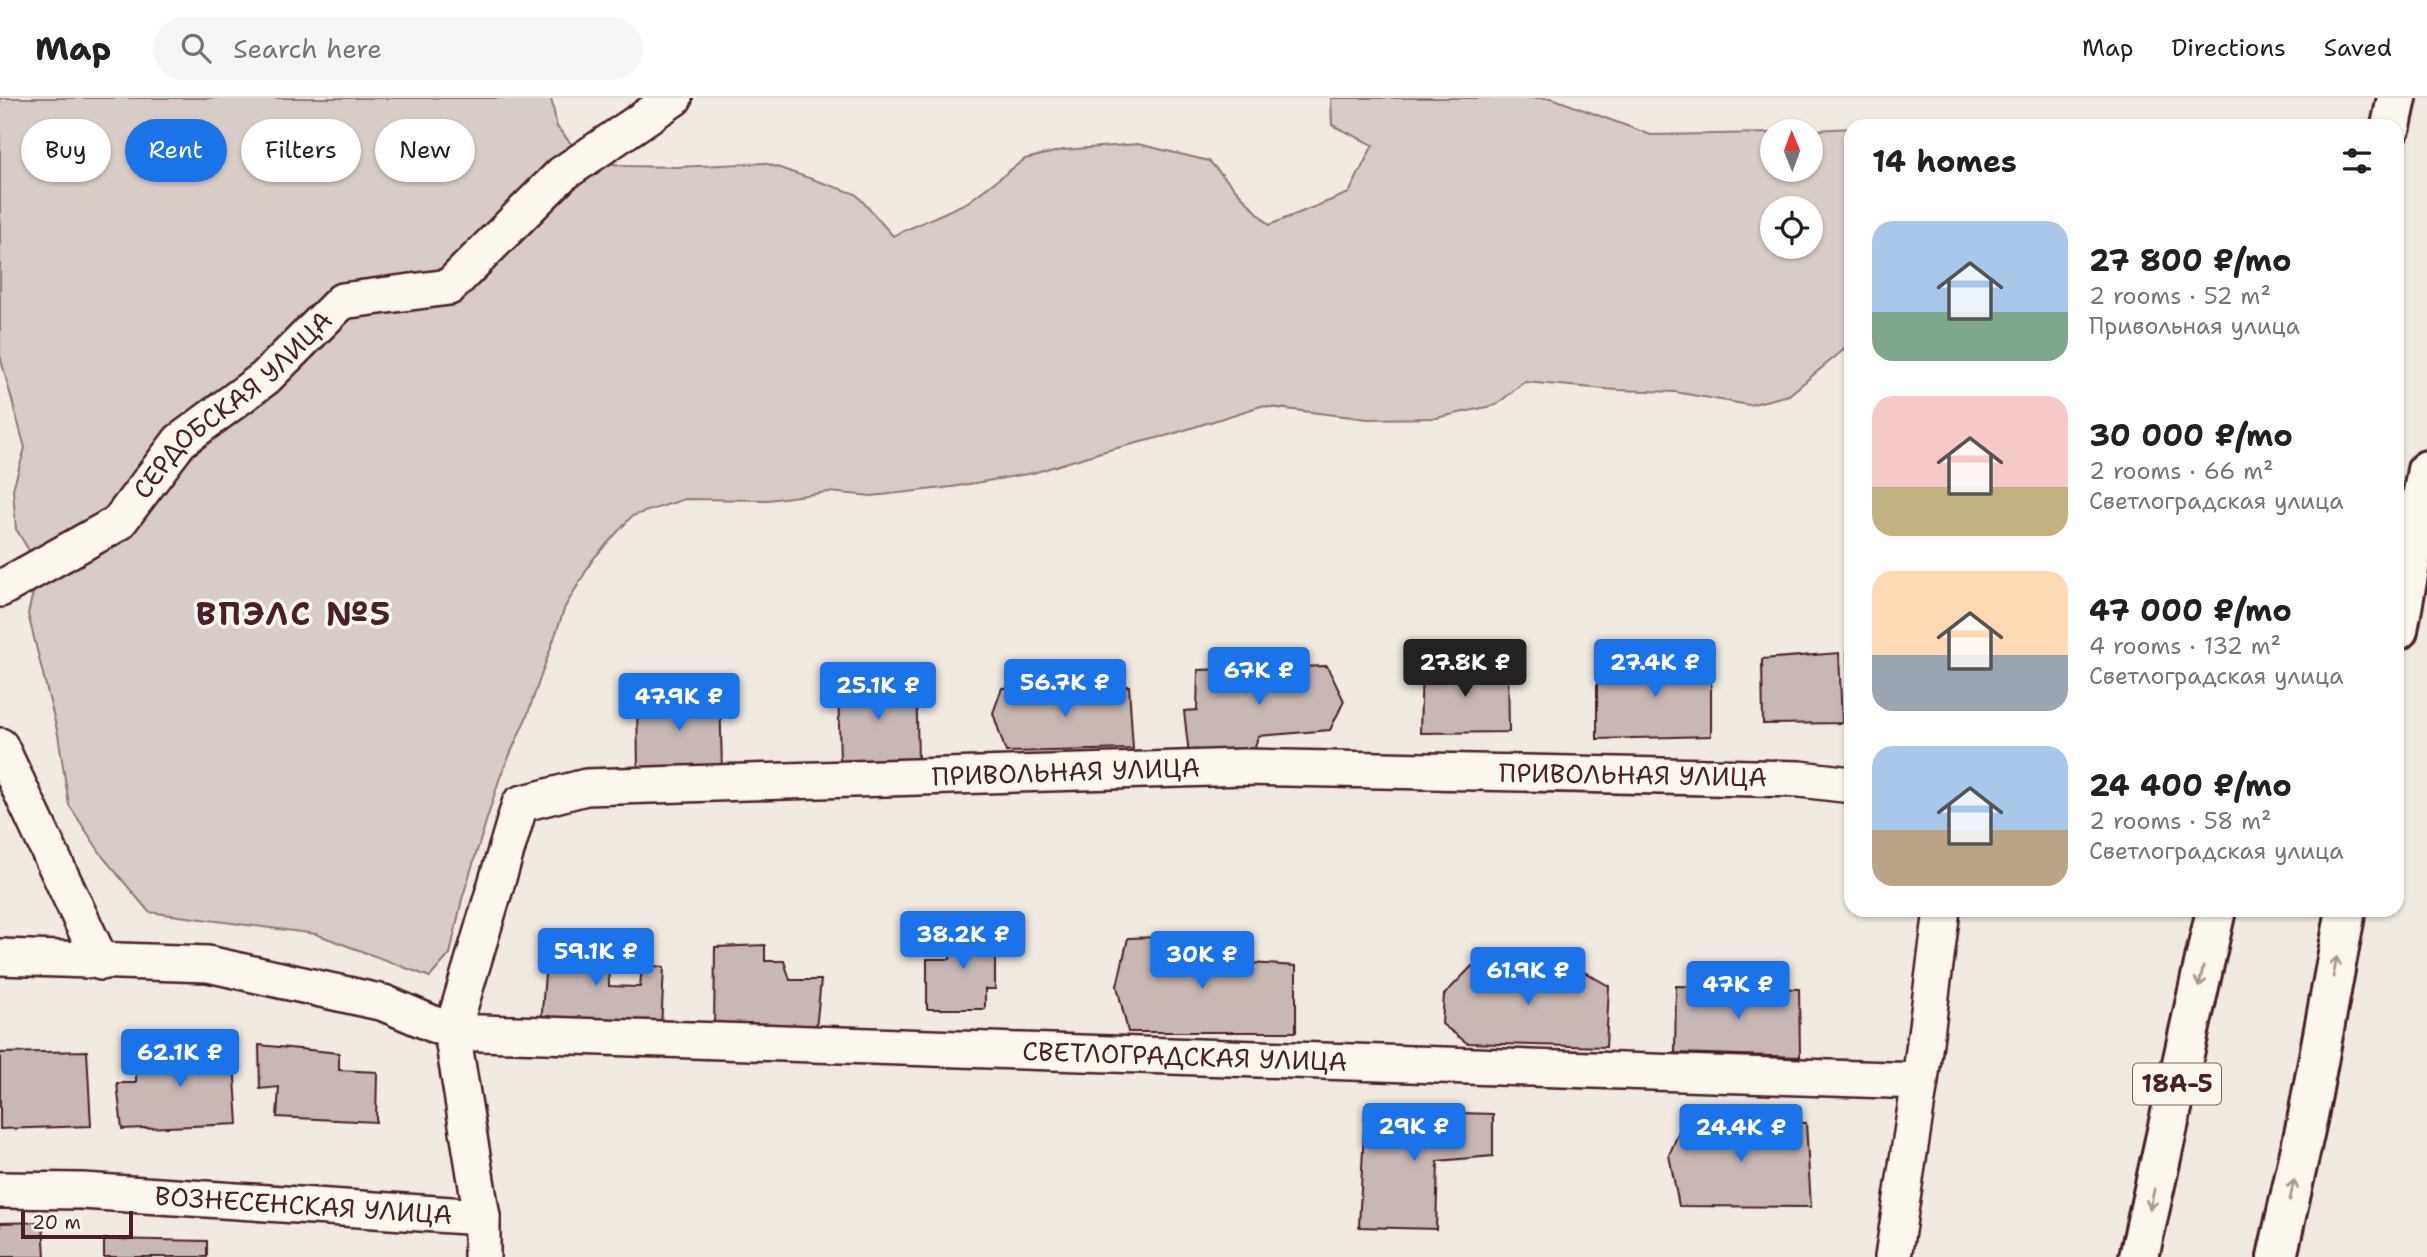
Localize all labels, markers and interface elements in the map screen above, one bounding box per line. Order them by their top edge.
search box [153,17,643,80]
text: Map [35,26,111,71]
icon: search [177,29,215,67]
text: Search here [233,31,382,66]
text: Map [2082,32,2133,64]
text: Directions [2171,32,2286,64]
text: Saved [2324,32,2392,64]
chip: Buy [21,119,111,182]
chip: Rent [125,119,227,182]
chip: Filters [241,119,361,182]
chip: New [375,119,475,182]
north arrow [1760,119,1824,182]
map controls [1760,119,1823,259]
text: 14 homes [1872,141,2017,182]
icon: filters [2338,142,2376,180]
button: locate [1760,196,1823,259]
text: 27 800 ₽/mo [2089,240,2291,281]
icon: home [1928,249,2012,333]
text: 2 rooms · 52 m² [2089,281,2271,311]
street label: СЕРДОБСКАЯ УЛИЦА [125,303,339,506]
text: Привольная улица [2089,311,2300,341]
text: 30 000 ₽/mo [2089,415,2293,456]
icon: home [1928,424,2012,508]
text: 2 rooms · 66 m² [2089,456,2274,486]
text: Светлоградская улица [2089,486,2344,516]
text: 47 000 ₽/mo [2089,590,2292,631]
district label: ВПЭЛС №5 [196,591,392,636]
icon: home [1928,599,2012,683]
text: 4 rooms · 132 m² [2089,631,2281,661]
pin: 27.8K ₽ [1400,640,1530,699]
pin: 27.4K ₽ [1590,640,1720,699]
text: 27.8K ₽ [1419,647,1511,677]
text: 27.4K ₽ [1610,647,1700,677]
pin: 67K ₽ [1210,648,1308,707]
text: 67K ₽ [1224,655,1294,685]
pin: 56.7K ₽ [1000,660,1130,719]
text: Светлоградская улица [2089,661,2344,691]
pin: 25.1K ₽ [813,662,943,722]
text: 56.7K ₽ [1020,667,1110,697]
text: 25.1K ₽ [836,670,920,700]
pin: 47.9K ₽ [614,674,744,733]
text: 47.9K ₽ [635,681,723,711]
street label: ПРИВОЛЬНАЯ УЛИЦА [931,749,1201,794]
street label: ПРИВОЛЬНАЯ УЛИЦА [1499,755,1767,794]
text: 24 400 ₽/mo [2089,765,2292,806]
icon: home [1928,774,2012,858]
text: 2 rooms · 58 m² [2089,806,2272,836]
text: Светлоградская улица [2089,836,2344,866]
pin: 38.2K ₽ [898,912,1028,971]
text: 38.2K ₽ [916,919,1010,949]
pin: 59.1K ₽ [531,928,661,988]
pin: 30K ₽ [1153,932,1251,991]
text: 59.1K ₽ [554,936,638,966]
text: 30K ₽ [1166,939,1238,969]
pin: 61.9K ₽ [1463,948,1593,1007]
text: 61.9K ₽ [1486,955,1570,985]
one-way arrow [2329,956,2343,979]
pin: 47K ₽ [1689,962,1787,1021]
one-way arrow [2194,965,2208,988]
text: 47K ₽ [1703,969,1773,999]
pin: 62.1K ₽ [115,1030,245,1089]
street label: СВЕТЛОГРАДСКАЯ УЛИЦА [1022,1033,1348,1079]
text: 62.1K ₽ [137,1037,223,1067]
road number: 18А-5 [2133,1064,2221,1104]
pin: 29K ₽ [1365,1104,1463,1163]
pin: 24.4K ₽ [1676,1104,1806,1164]
text: 29K ₽ [1379,1111,1449,1141]
text: 24.4K ₽ [1696,1112,1787,1142]
street label: ВОЗНЕСЕНСКАЯ УЛИЦА [154,1178,453,1232]
one-way arrow [2285,1179,2299,1202]
one-way arrow [2144,1187,2158,1210]
scale bar [21,1208,133,1240]
text: 20 m [32,1210,81,1235]

